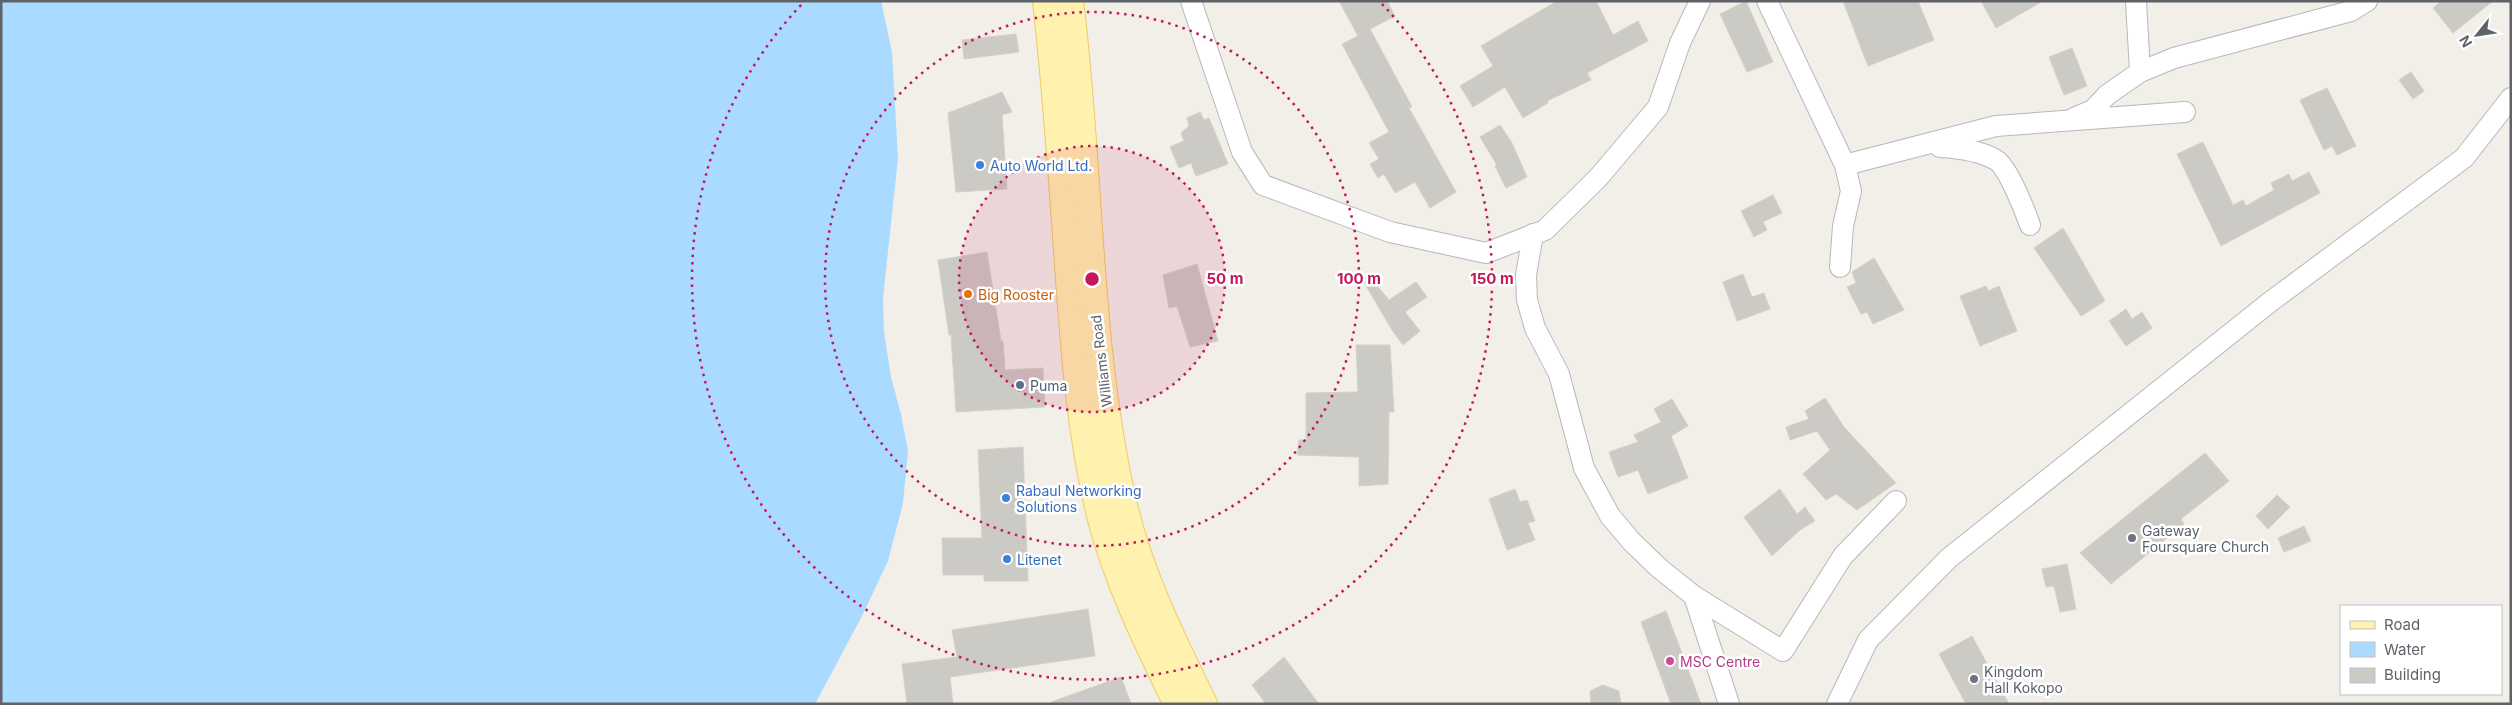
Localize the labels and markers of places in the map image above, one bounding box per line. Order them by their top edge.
place label: Auto World Ltd. [990,157,1092,174]
marker: Auto World Ltd. [974,159,986,171]
centre of rings [1083,270,1101,288]
place label: Big Rooster [978,286,1054,303]
marker: Big Rooster [962,288,974,300]
place label: Puma [1030,377,1067,394]
marker: Puma [1014,379,1026,391]
place label: Rabaul Networking Solutions [1016,482,1142,515]
marker: Rabaul Networking Solutions [1000,492,1012,504]
place label: Gateway Foursquare Church [2142,522,2269,555]
marker: Gateway Foursquare Church [2126,532,2138,544]
place label: Litenet [1017,551,1062,568]
marker: Litenet [1001,553,1013,565]
place label: MSC Centre [1680,653,1760,670]
marker: MSC Centre [1664,655,1676,667]
place label: Kingdom Hall Kokopo [1984,663,2063,696]
marker: Kingdom Hall Kokopo [1968,673,1980,685]

